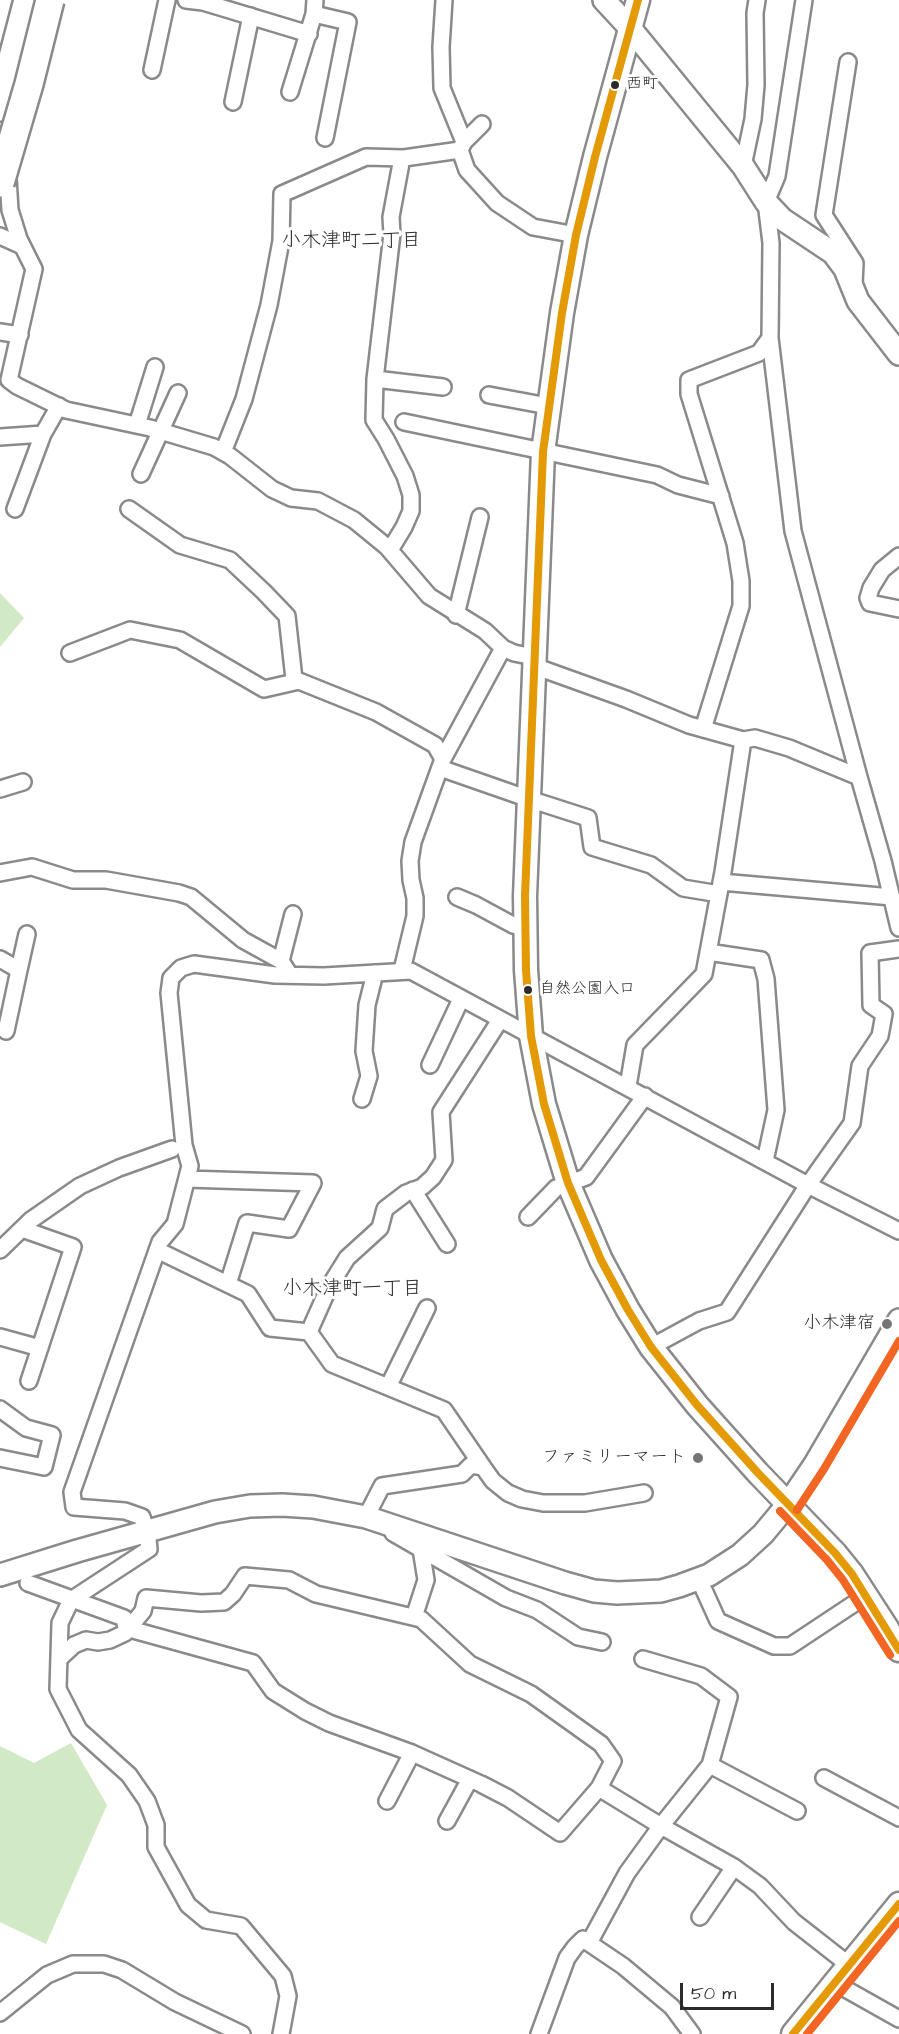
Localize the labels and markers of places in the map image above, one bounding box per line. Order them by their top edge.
place label: 西町 [626,75,658,95]
marker: 西町 [609,79,621,91]
place label: 自然公園入口 [539,980,635,1000]
marker: 自然公園入口 [522,984,534,996]
place label: 小木津宿 [803,1313,875,1335]
marker: 小木津宿 [880,1317,894,1331]
place label: ファミリーマート [542,1447,686,1469]
marker: ファミリーマート [691,1451,705,1465]

